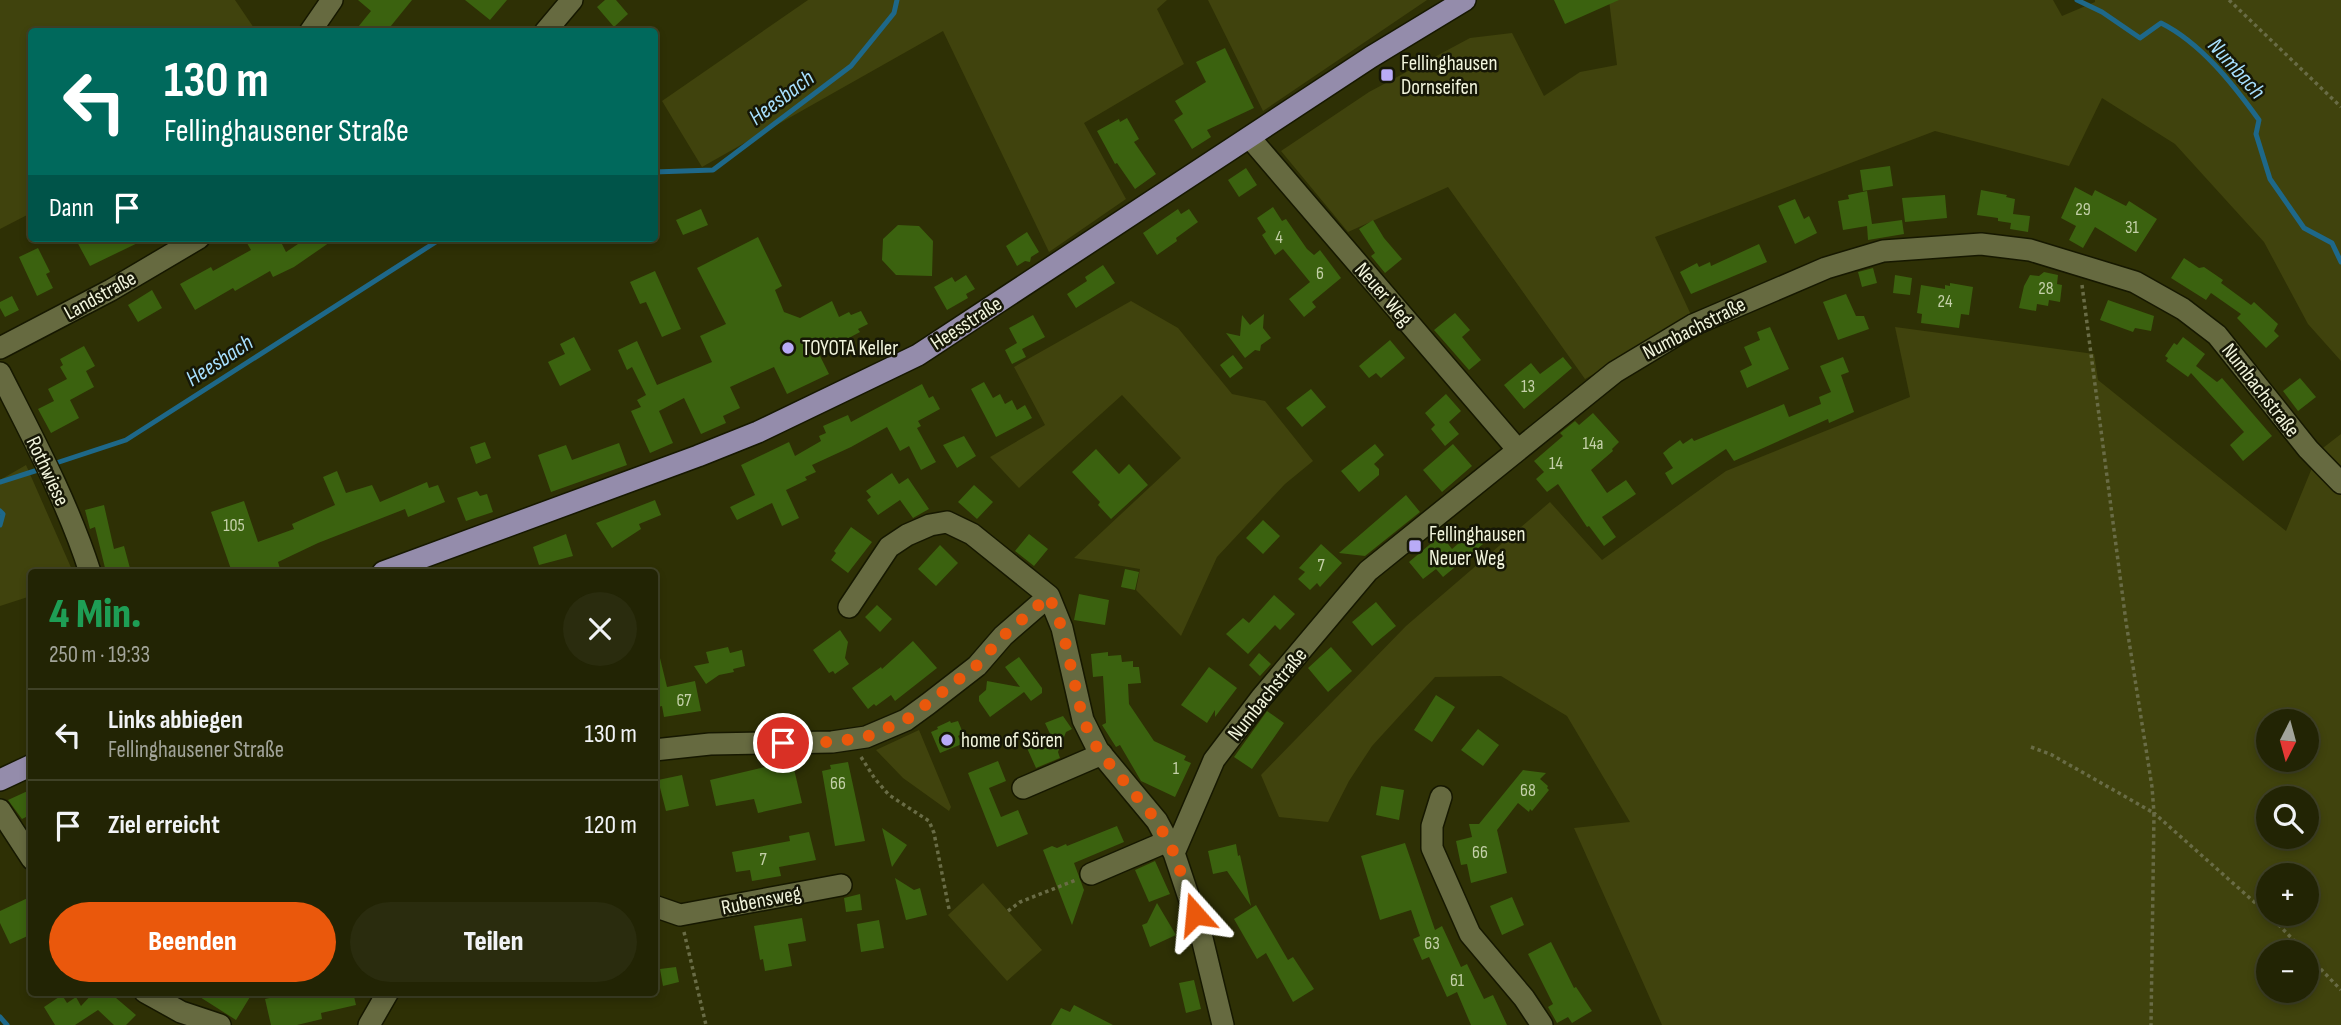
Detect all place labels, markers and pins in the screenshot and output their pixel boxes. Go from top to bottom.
place label: Fellinghausen Dornseifen [1401,51,1497,100]
marker: Fellinghausen Dornseifen [1379,67,1395,83]
place label: TOYOTA Keller [802,336,898,361]
marker: TOYOTA Keller [780,340,796,356]
place label: Fellinghausen Neuer Weg [1429,522,1525,571]
marker: Fellinghausen Neuer Weg [1407,538,1423,554]
pin [753,713,813,773]
place label: home of Sören [961,728,1063,753]
marker: home of Sören [939,732,955,748]

